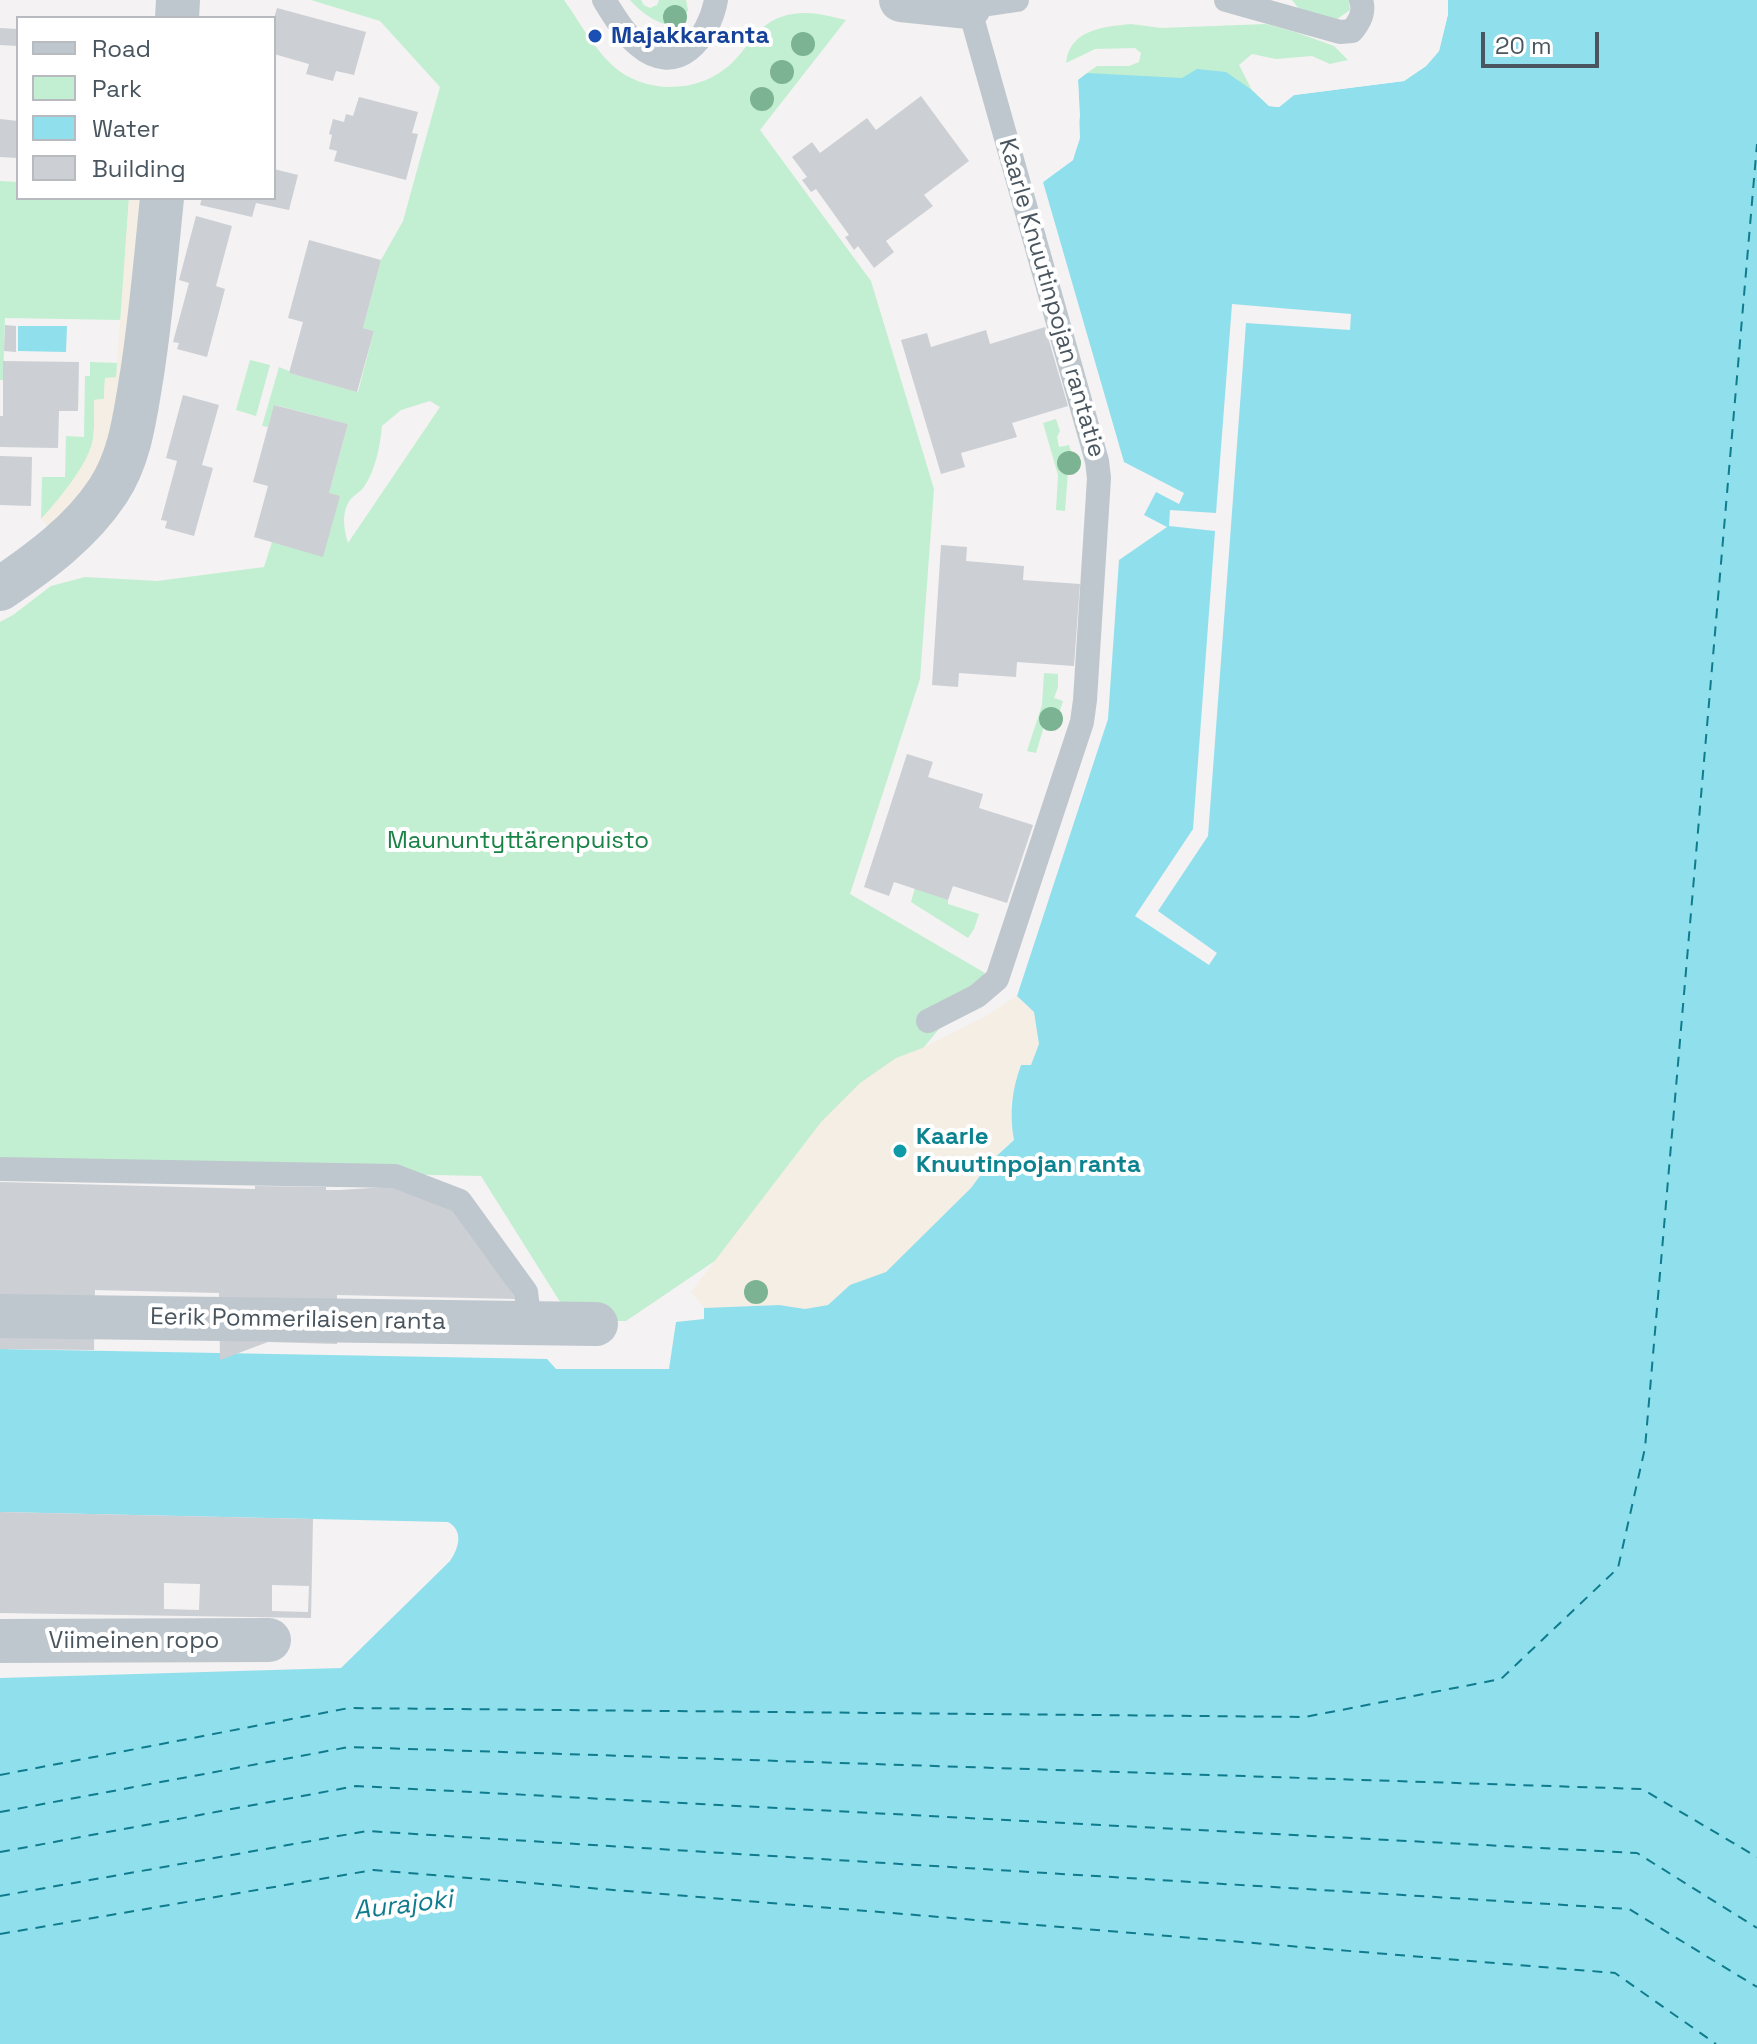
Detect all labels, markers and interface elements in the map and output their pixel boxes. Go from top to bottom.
legend [16,16,276,200]
scale bar [1485,16,1603,66]
place label: Majakkaranta [611,22,769,50]
marker: Majakkaranta [586,27,604,45]
text: 20 m [1495,30,1552,61]
text: Road [92,33,151,64]
text: Park [92,73,142,104]
text: Water [92,113,160,144]
street label: Kaarle Knuutinpojan rantatie [992,135,1110,461]
text: Building [92,153,186,184]
park label: Maununtyttärenpuisto [387,827,649,855]
place label: Kaarle Knuutinpojan ranta [916,1123,1141,1179]
marker: Kaarle Knuutinpojan ranta [891,1142,909,1160]
street label: Eerik Pommerilaisen ranta [150,1303,446,1337]
street label: Viimeinen ropo [49,1627,219,1655]
water label: Aurajoki [352,1884,454,1928]

